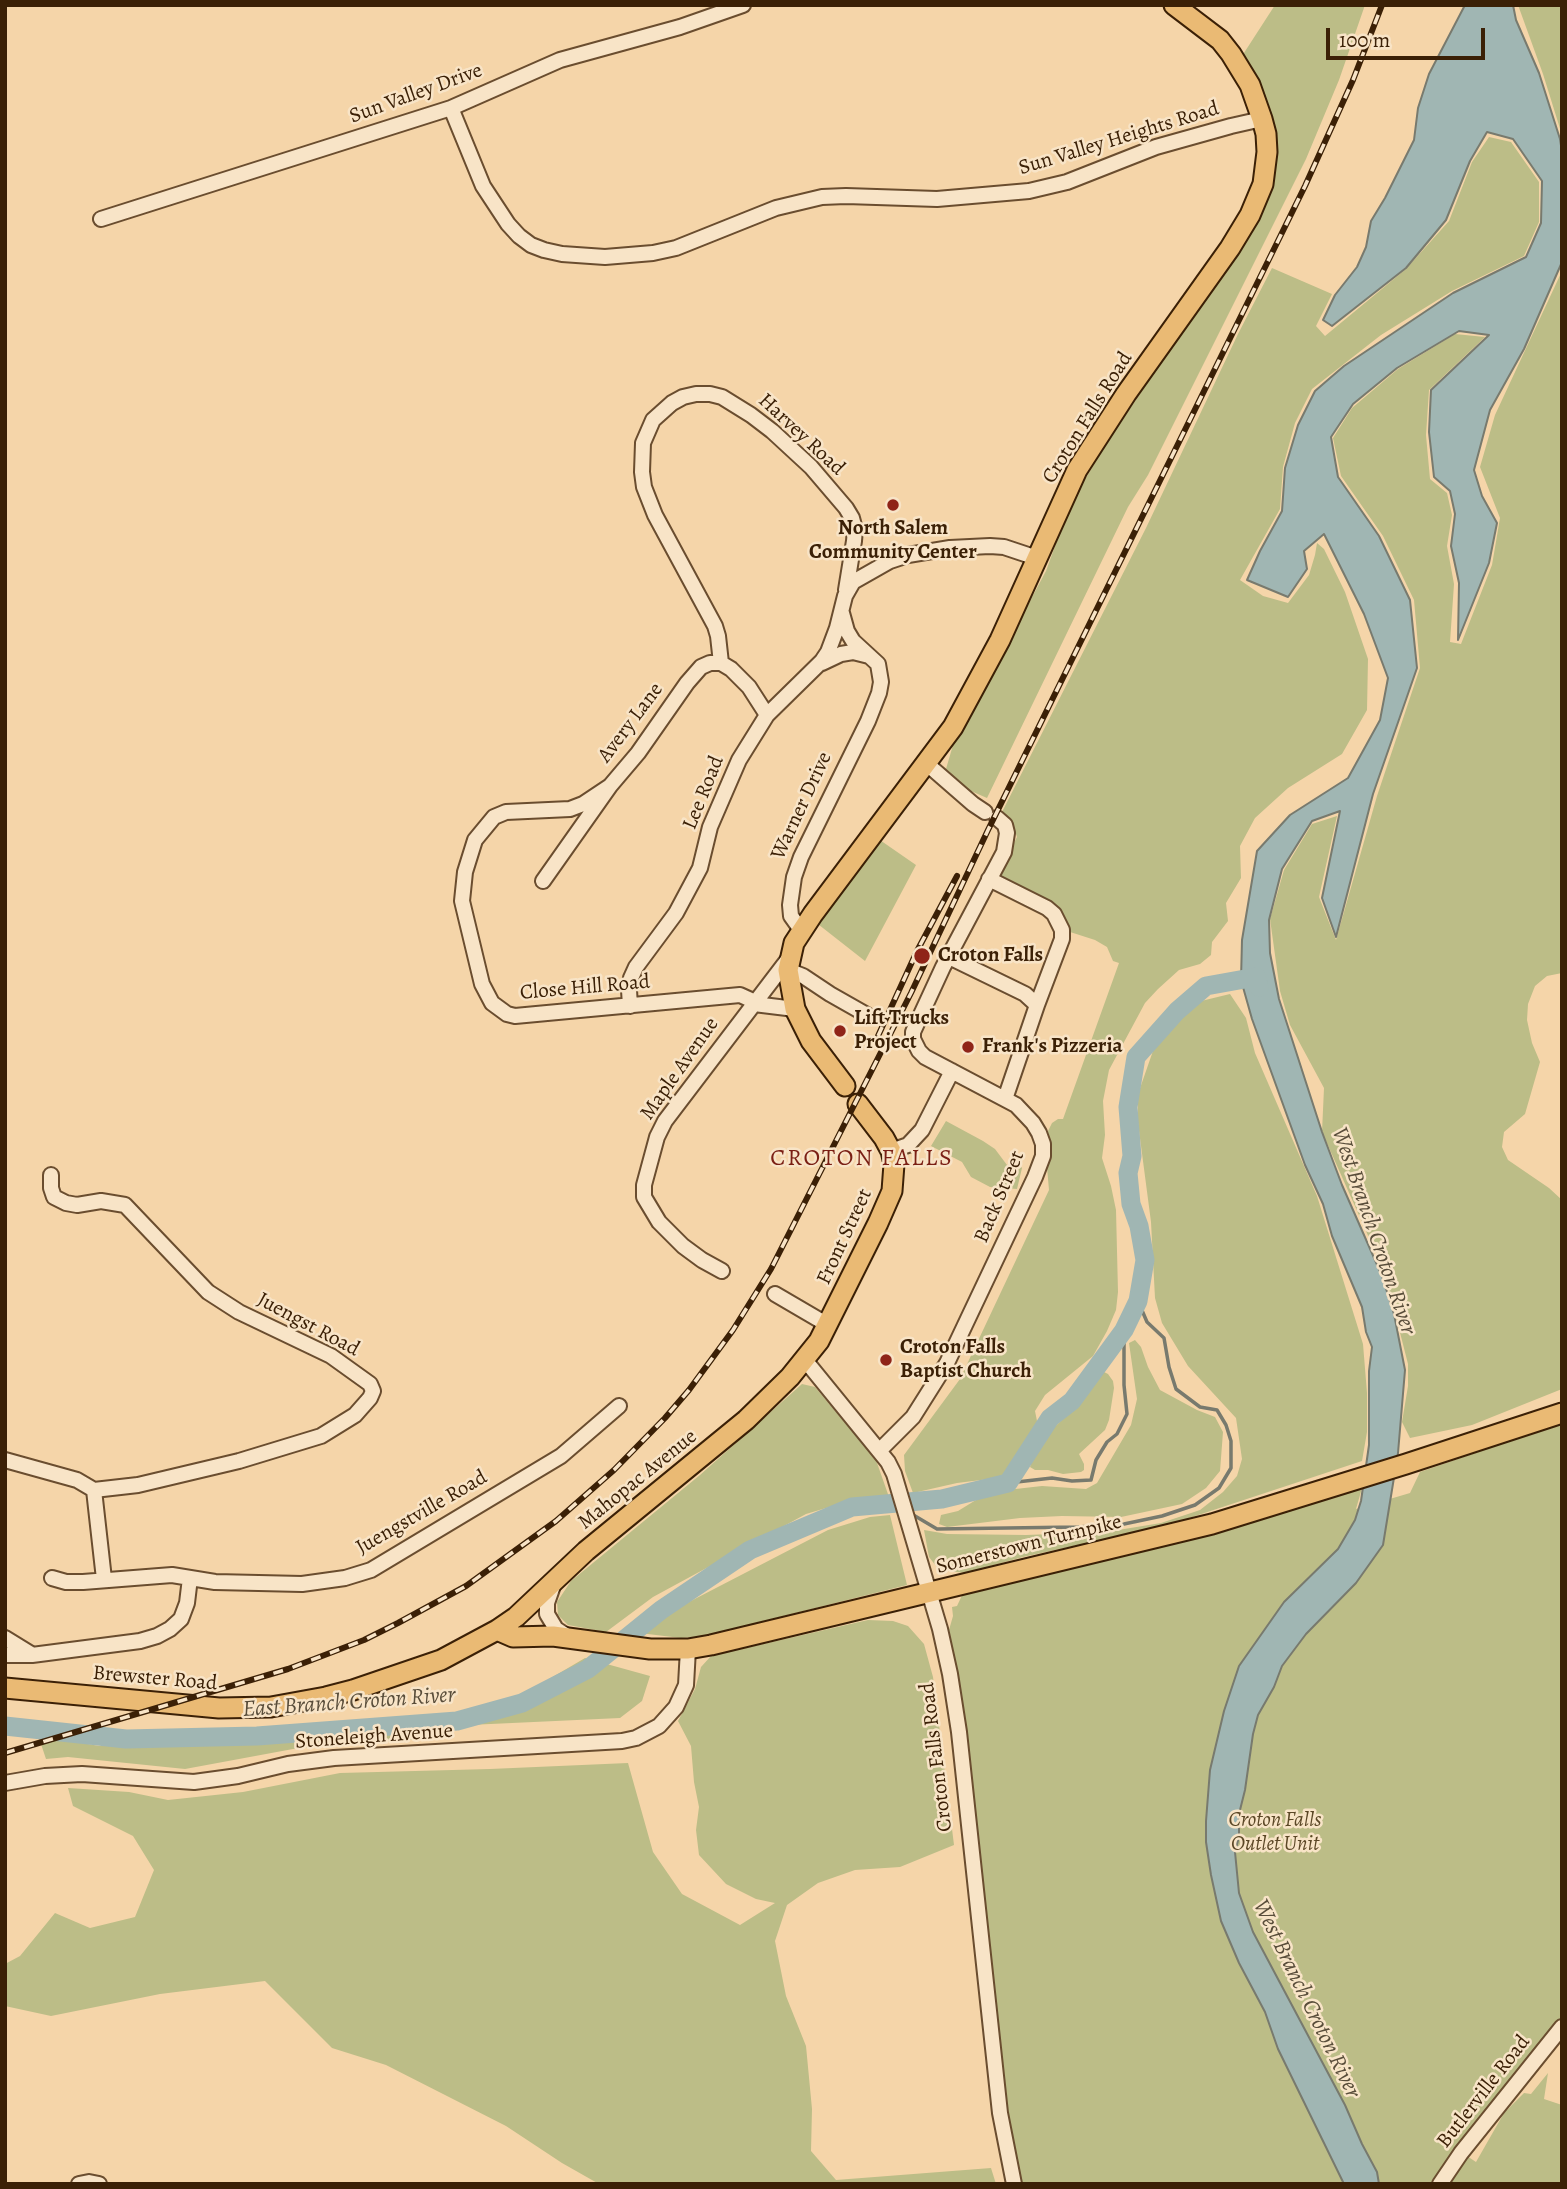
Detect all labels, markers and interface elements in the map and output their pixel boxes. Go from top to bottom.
scale bar [1329,14,1488,58]
text: 100 m [1339,26,1390,54]
street label: Sun Valley Drive [346,58,486,130]
street label: Sun Valley Heights Road [1016,97,1222,181]
street label: Croton Falls Road [1037,348,1139,488]
street label: Harvey Road [752,389,850,481]
marker: North Salem Community Center [885,497,901,513]
place label: North Salem Community Center [809,516,977,566]
street label: Avery Lane [593,678,669,768]
street label: Warner Drive [766,748,838,864]
street label: Lee Road [678,752,730,834]
place label: Croton Falls [938,943,1043,969]
marker: Croton Falls [912,946,932,966]
street label: Close Hill Road [519,970,651,1006]
place label: Lift Trucks Project [854,1006,949,1056]
street label: Maple Avenue [635,1013,725,1125]
marker: Lift Trucks Project [832,1023,848,1039]
place label: Frank's Pizzeria [982,1034,1123,1060]
marker: Frank's Pizzeria [960,1039,976,1055]
water label: West Branch Croton River [1325,1124,1421,1338]
district label: CROTON FALLS [772,1145,952,1173]
street label: Back Street [969,1147,1031,1247]
street label: Front Street [812,1185,878,1289]
street label: Juengst Road [253,1288,363,1362]
place label: Croton Falls Baptist Church [900,1335,1032,1385]
marker: Croton Falls Baptist Church [878,1352,894,1368]
street label: Mahopac Avenue [574,1424,702,1536]
street label: Juengstville Road [352,1465,492,1561]
street label: Somerstown Turnpike [934,1510,1124,1580]
street label: Brewster Road [92,1661,218,1697]
street label: Croton Falls Road [915,1681,959,1833]
water label: East Branch Croton River [242,1682,456,1724]
street label: Stoneleigh Avenue [294,1719,454,1755]
park label: Croton Falls Outlet Unit [1229,1808,1321,1858]
water label: West Branch Croton River [1246,1895,1366,2103]
street label: Butlerville Road [1432,2030,1536,2154]

